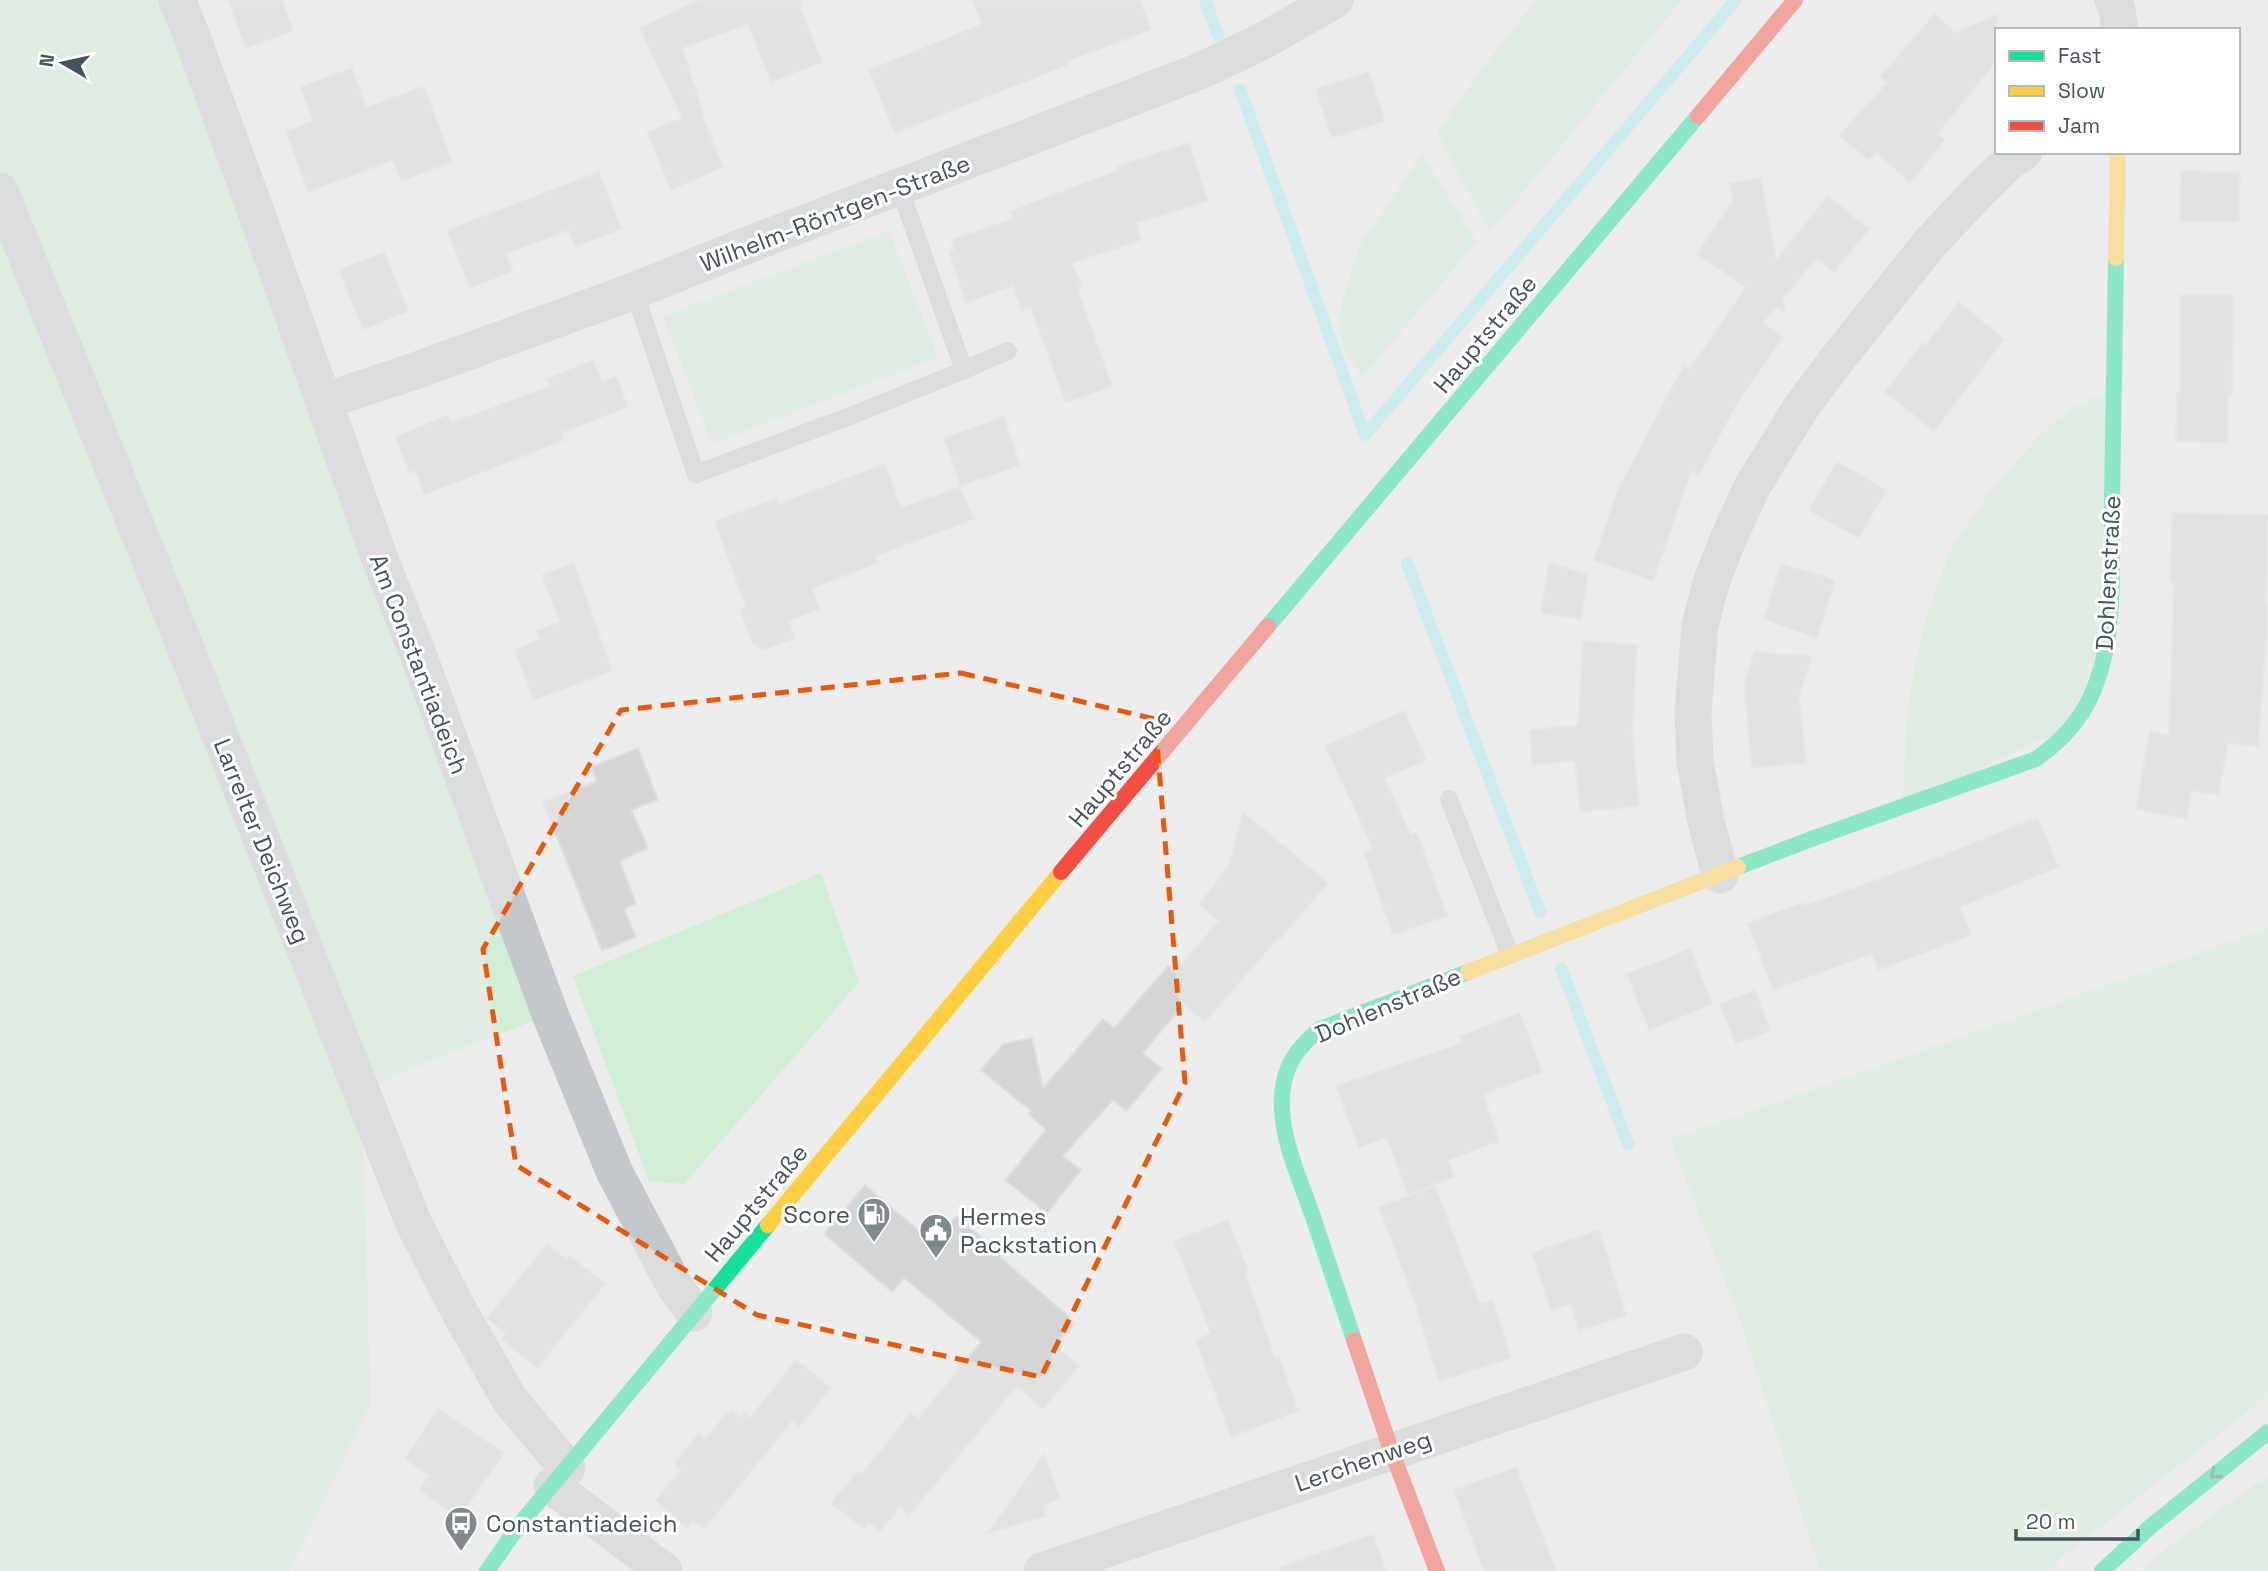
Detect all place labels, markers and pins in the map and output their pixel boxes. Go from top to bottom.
fuel station icon: Score [855,1195,893,1244]
place label: Score [783,1199,850,1230]
place label: Hermes Packstation [960,1201,1097,1260]
public building icon: Hermes Packstation [917,1211,955,1260]
bus stop icon: Constantiadeich [442,1504,480,1553]
place label: Constantiadeich [486,1508,677,1539]

